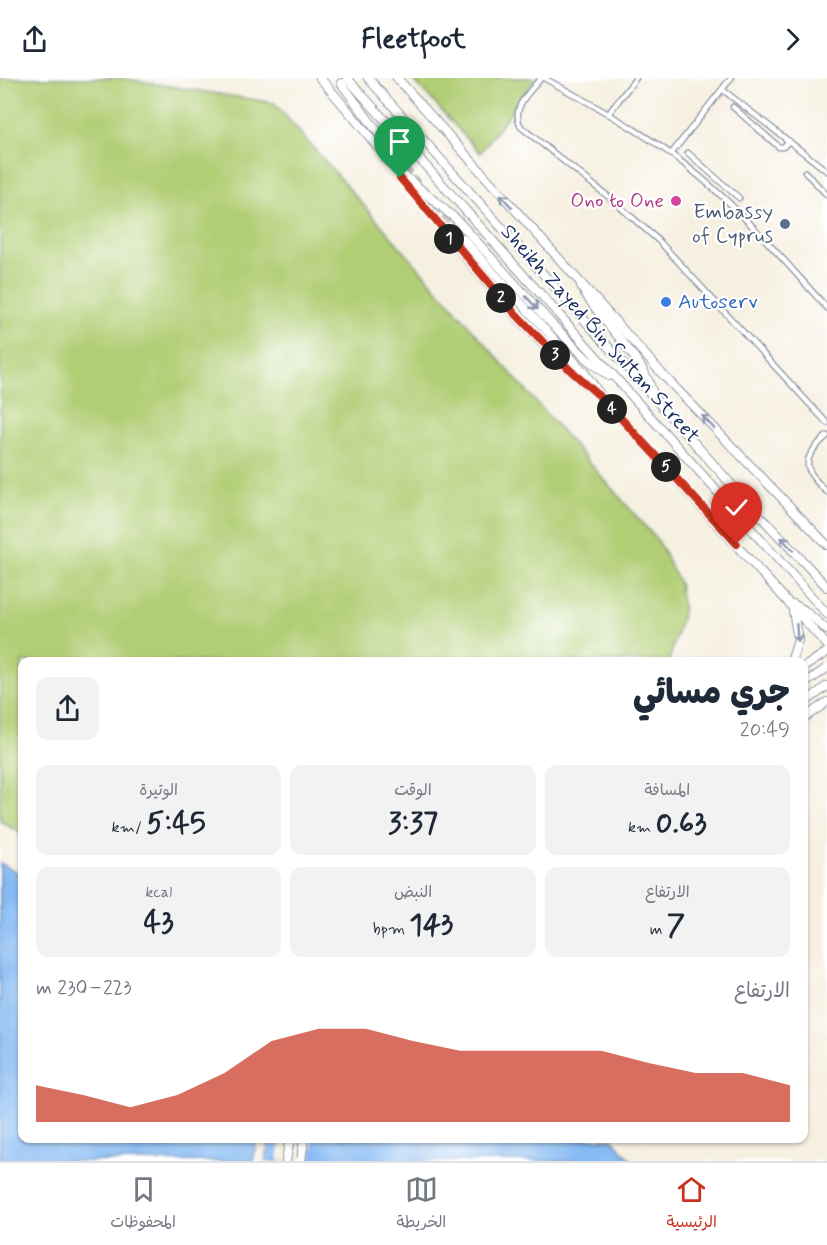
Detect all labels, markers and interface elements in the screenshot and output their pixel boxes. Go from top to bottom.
text: Fleetfoot [361,22,466,57]
icon: share [18,23,51,56]
icon: forward [776,23,809,56]
pin [374,116,425,178]
icon: arrive [383,125,416,158]
place label: Ono to One [570,187,664,215]
one-way arrow [499,194,513,209]
marker: Ono to One [669,194,683,208]
place label: Embassy of Cyprus [692,198,773,250]
marker: Embassy of Cyprus [778,217,792,231]
street label: Sheikh Zayed Bin Sultan Street [494,218,706,450]
pin: 1 [434,224,464,254]
text: 1 [445,228,453,249]
pin: 2 [486,283,516,313]
text: 2 [497,287,505,308]
place label: Autoserv [678,288,758,316]
marker: Autoserv [659,295,673,309]
one-way arrow [525,296,539,311]
pin: 3 [540,340,570,370]
text: 3 [551,344,559,365]
pin: 4 [597,394,627,424]
text: 4 [607,398,617,419]
one-way arrow [701,415,715,430]
pin: 5 [651,452,681,482]
text: 5 [661,456,671,477]
pin [711,482,762,544]
icon: check [720,491,753,524]
one-way arrow [780,537,794,552]
one-way arrow [791,623,802,642]
text: جري مسائي [633,672,790,716]
button: share [36,677,99,740]
text: 20:49 [740,717,790,744]
text: الوتيرة [139,780,178,801]
text: الوقت [394,780,432,801]
text: المسافة [645,780,690,801]
text: 5:45 [146,804,206,843]
text: 3:37 [388,804,438,843]
text: 0.63 [656,804,707,843]
text: /km [112,817,146,838]
text: km [628,817,656,838]
text: kcal [145,882,172,903]
text: النبض [394,882,432,903]
text: الارتفاع [645,882,690,903]
text: 43 [144,903,174,942]
text: 143 [409,906,453,945]
text: 7 [667,906,685,945]
text: bpm [373,919,409,940]
text: m [650,919,667,940]
text: 223–230 m [36,975,132,1002]
text: الارتفاع [734,978,790,1005]
tab: المحفوظات [110,1173,176,1236]
tab: الخريطة [396,1173,446,1236]
tab: الرئيسية [667,1173,717,1236]

